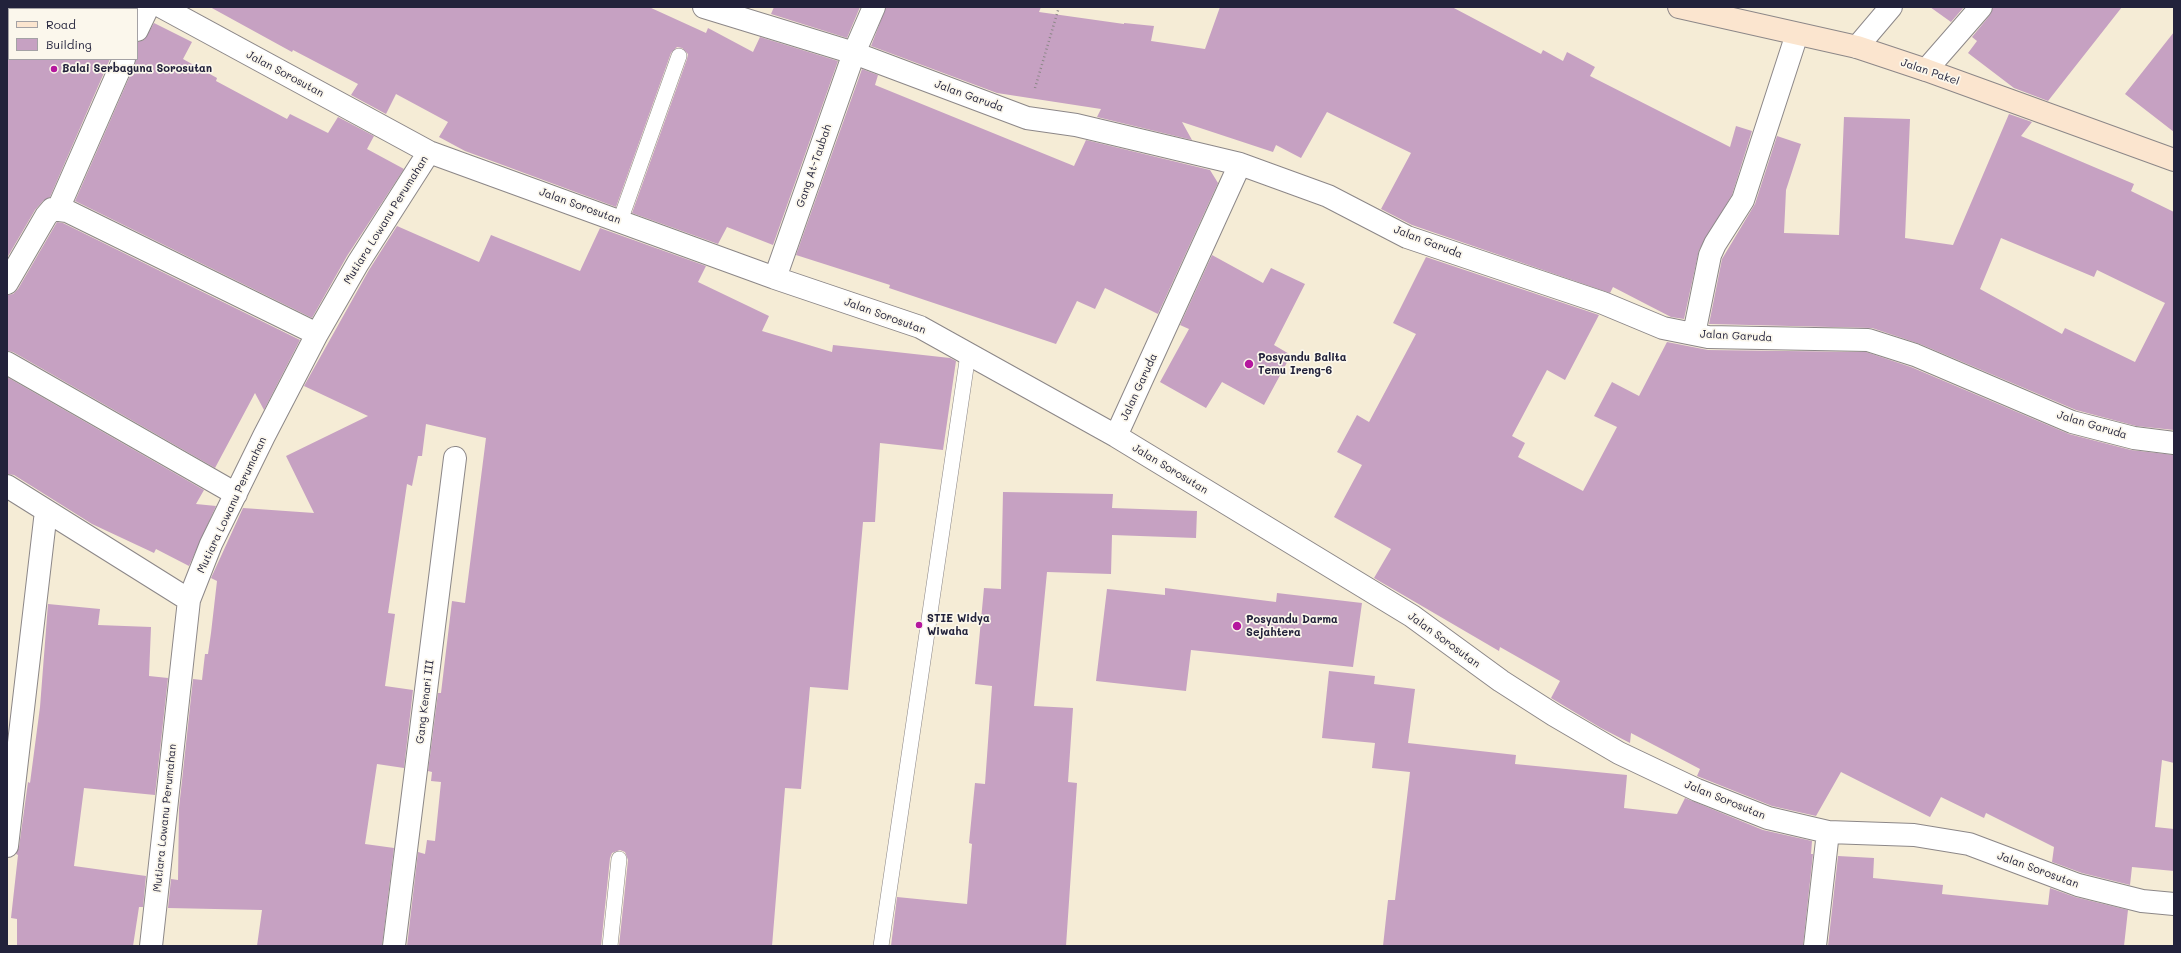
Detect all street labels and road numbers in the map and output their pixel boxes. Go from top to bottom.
street label: Jalan Sorosutan [244,48,326,100]
street label: Jalan Pakel [1899,56,1961,88]
street label: Jalan Garuda [933,77,1005,115]
street label: Gang At-Taubah [794,123,834,209]
street label: Mutiara Lowanu Perumahan [341,153,431,287]
street label: Jalan Sorosutan [537,185,623,227]
street label: Jalan Garuda [1392,223,1464,261]
street label: Jalan Sorosutan [842,295,928,337]
street label: Jalan Garuda [1699,328,1773,344]
street label: Jalan Garuda [1118,351,1160,423]
street label: Jalan Garuda [2055,408,2129,442]
street label: Mutiara Lowanu Perumahan [195,435,269,575]
street label: Jalan Sorosutan [1130,441,1210,497]
street label: Jalan Sorosutan [1405,609,1483,671]
street label: Gang Kenari III [413,659,437,745]
street label: Mutiara Lowanu Perumahan [151,743,179,893]
street label: Jalan Sorosutan [1683,778,1767,822]
street label: Jalan Sorosutan [1995,849,2081,891]

